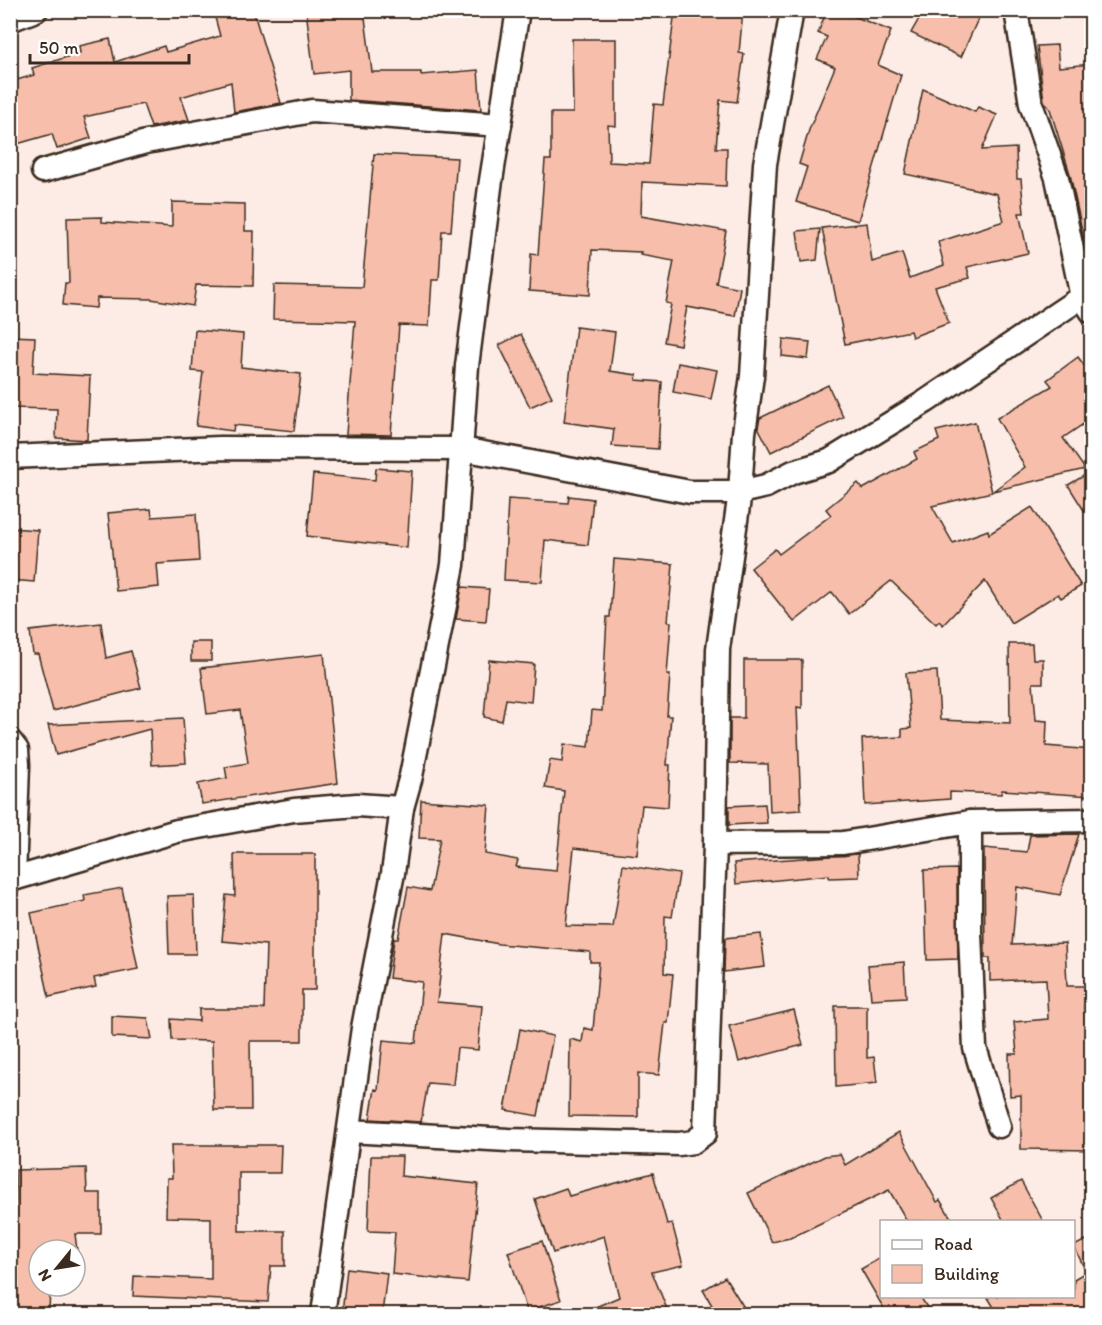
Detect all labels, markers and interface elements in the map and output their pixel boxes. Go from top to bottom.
scale bar [30,27,189,65]
text: 50 m [39,37,79,59]
legend [880,1220,1075,1298]
text: Road [934,1233,973,1255]
north arrow [27,1238,87,1298]
text: Building [934,1263,1000,1285]
text: N [34,1266,55,1285]

